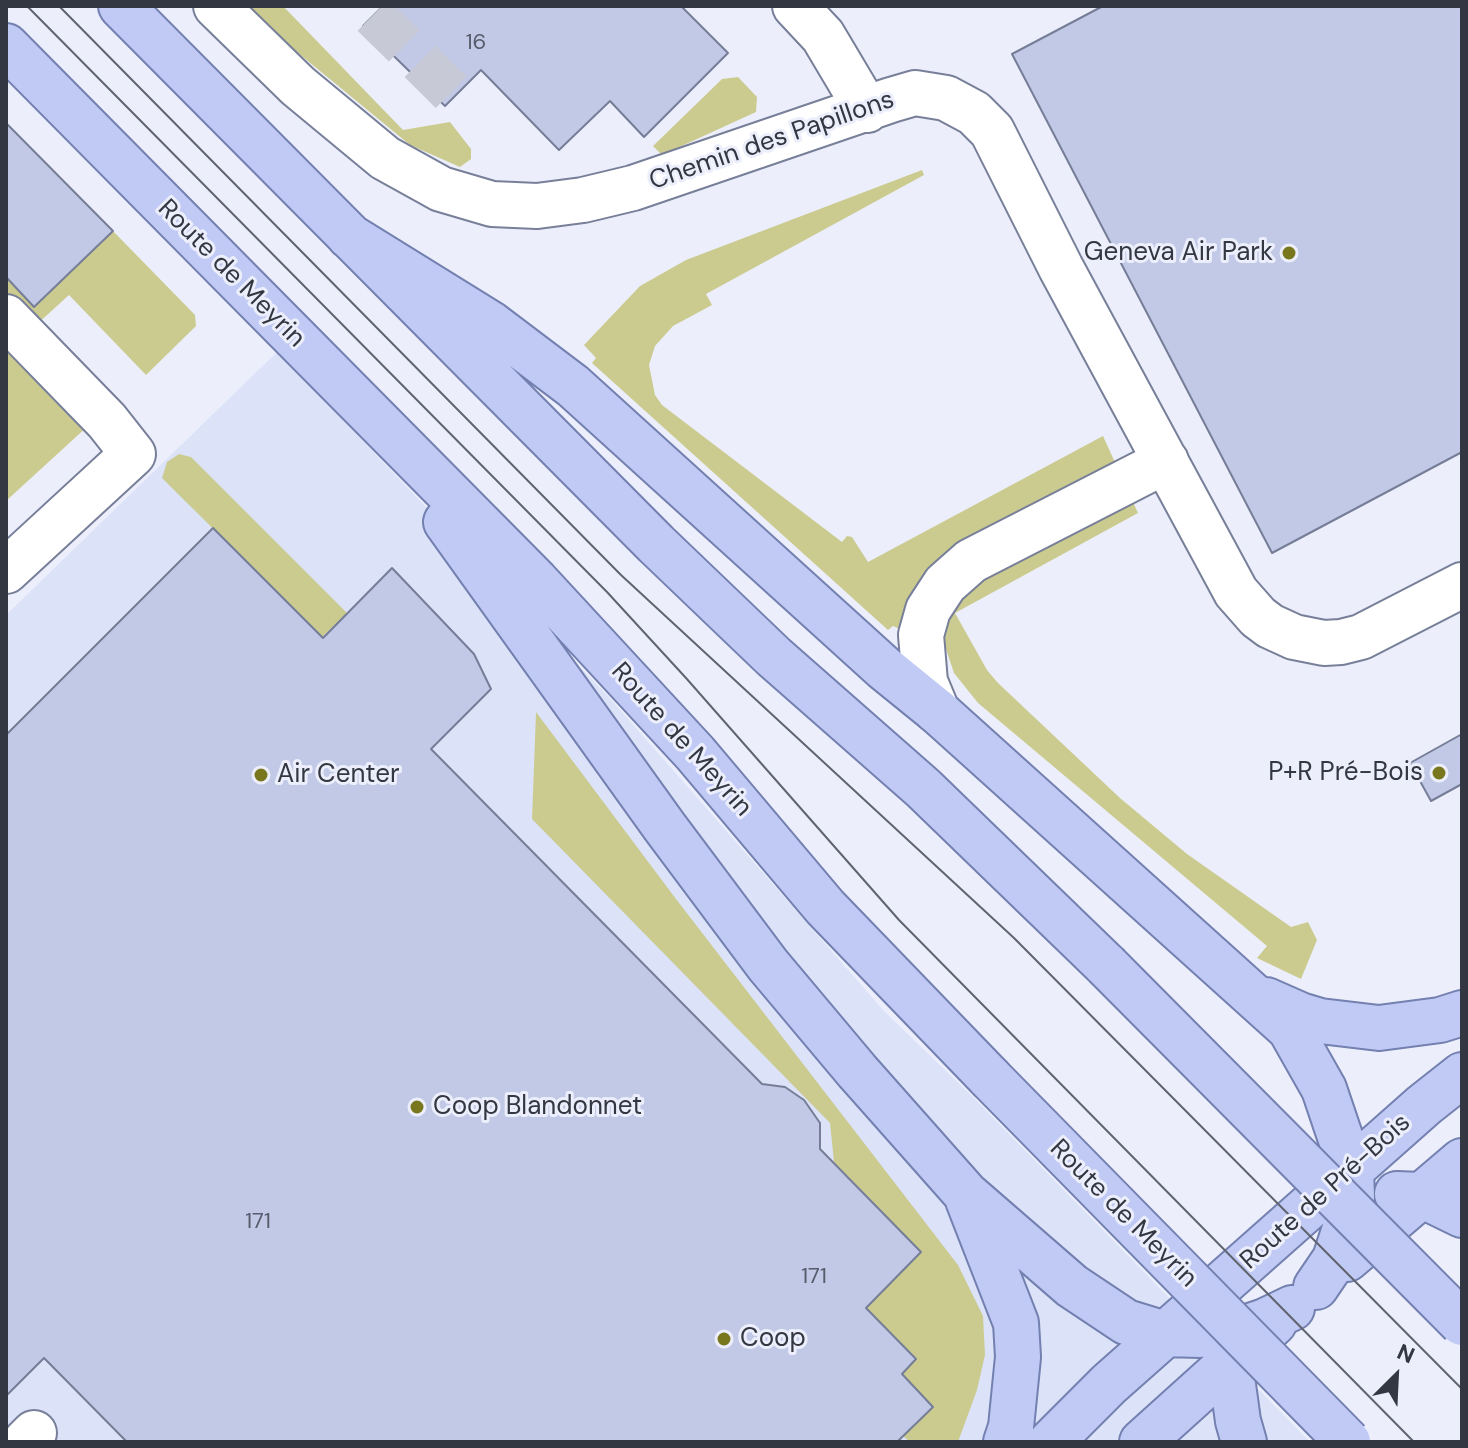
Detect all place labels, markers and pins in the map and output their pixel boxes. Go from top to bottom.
place label: Geneva Air Park [1084,237,1273,269]
marker: Geneva Air Park [1280,244,1298,262]
place label: P+R Pré-Bois [1268,757,1423,789]
place label: Air Center [277,759,400,791]
marker: P+R Pré-Bois [1430,764,1448,782]
marker: Air Center [252,766,270,784]
place label: Coop Blandonnet [433,1091,642,1123]
marker: Coop Blandonnet [408,1098,426,1116]
place label: Coop [740,1323,806,1355]
marker: Coop [715,1330,733,1348]

